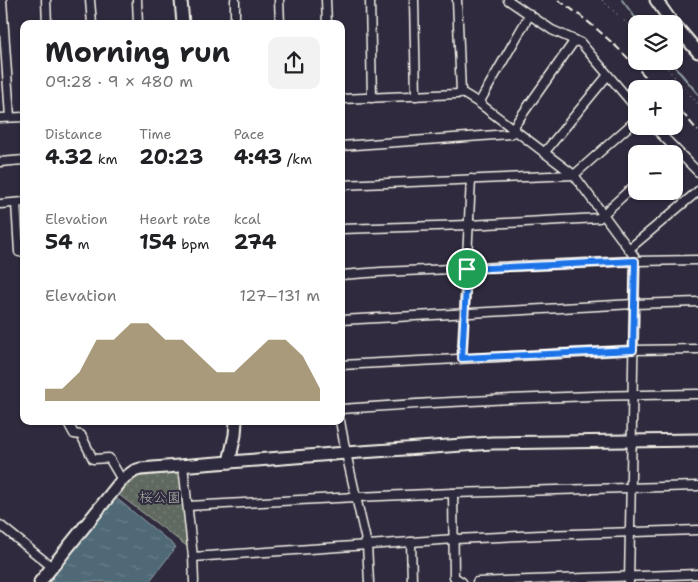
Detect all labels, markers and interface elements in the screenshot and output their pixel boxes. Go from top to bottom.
map controls [628,15,683,200]
button: layers [628,15,683,70]
text: Morning run [45,33,230,71]
button: share [268,37,320,89]
text: 09:28 · 9 × 480 m [45,71,193,92]
button: + [628,80,683,135]
text: Distance [45,125,102,143]
text: Time [139,125,171,143]
text: Pace [234,125,264,143]
text: 4.32 [45,143,93,171]
text: 20:23 [139,143,203,171]
text: 4:43 [234,143,282,171]
button: − [628,145,683,200]
text: km [93,150,118,168]
text: /km [282,150,312,168]
text: Elevation [45,210,108,228]
text: Heart rate [139,210,211,228]
text: kcal [234,210,261,228]
text: 54 [45,228,73,256]
text: 154 [139,228,177,256]
text: 274 [234,228,277,256]
text: m [73,235,90,253]
text: bpm [177,235,209,253]
pin [446,248,488,290]
icon: arrive [453,255,481,283]
text: Elevation [45,285,117,306]
text: 127–131 m [239,285,320,306]
park label: 桜公園 [139,488,181,506]

